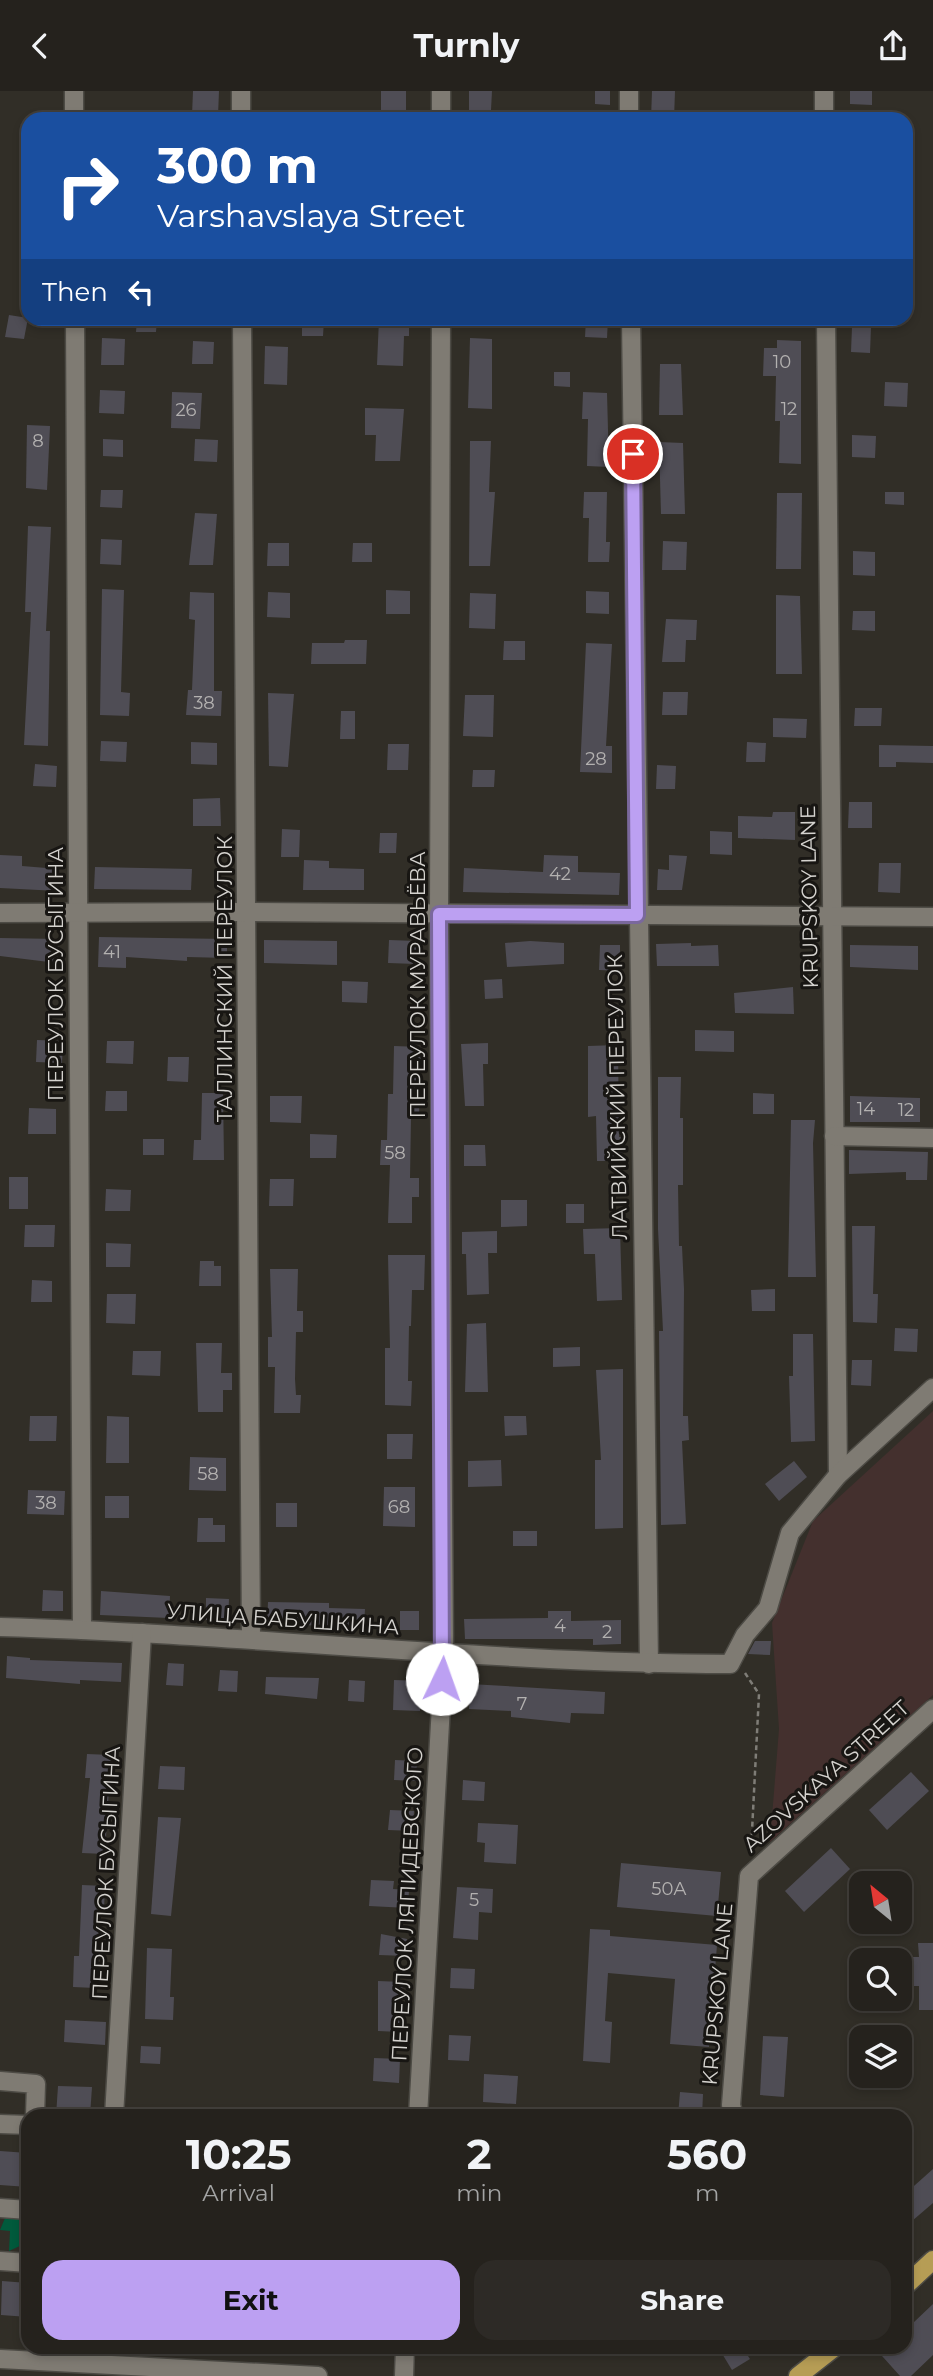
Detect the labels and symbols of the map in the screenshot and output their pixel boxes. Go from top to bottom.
house number: 10 [773,351,791,373]
house number: 12 [781,398,797,420]
house number: 26 [175,399,197,421]
pin [603,424,663,484]
house number: 8 [32,430,44,452]
house number: 38 [193,692,215,714]
house number: 28 [585,748,607,770]
street label: KRUPSKOY LANE [795,805,823,989]
street label: ТАЛЛИНСКИЙ ПЕРЕУЛОК [212,836,237,1122]
street label: ПЕРЕУЛОК БУСЫГИНА [43,846,68,1101]
street label: ПЕРЕУЛОК МУРАВЬЁВА [405,851,430,1119]
house number: 42 [549,863,571,885]
house number: 41 [103,941,121,963]
street label: ЛАТВИЙСКИЙ ПЕРЕУЛОК [602,954,632,1240]
house number: 14 [857,1098,875,1120]
house number: 12 [898,1099,914,1121]
house number: 58 [384,1142,406,1164]
house number: 58 [197,1463,219,1485]
house number: 38 [35,1492,57,1514]
house number: 68 [388,1496,410,1518]
street label: УЛИЦА БАБУШКИНА [166,1598,401,1640]
house number: 4 [554,1615,566,1637]
house number: 2 [602,1621,612,1643]
position arrow [405,1642,479,1716]
house number: 7 [517,1693,527,1715]
street label: AZOVSKAYA STREET [738,1695,914,1857]
street label: ПЕРЕУЛОК БУСЫГИНА [87,1745,125,2001]
street label: ПЕРЕУЛОК ЛЯПИДЕВСКОГО [386,1746,428,2062]
north arrow [849,1871,912,1934]
house number: 50А [651,1878,687,1900]
house number: 5 [469,1889,479,1911]
street label: KRUPSKOY LANE [697,1902,737,2086]

